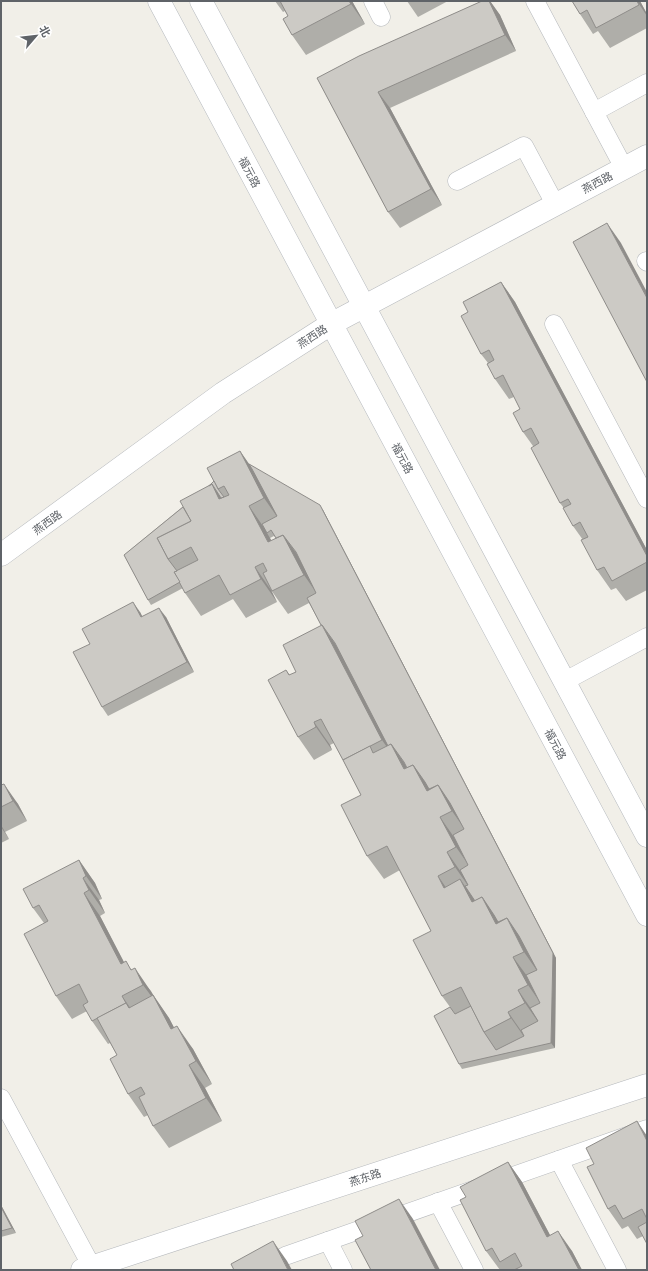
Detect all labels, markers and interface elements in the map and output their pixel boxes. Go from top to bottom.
north arrow [16,16,56,56]
text: 北 [37,23,54,39]
street label: 福元路 [237,154,263,190]
street label: 燕西路 [579,169,615,195]
street label: 燕西路 [295,322,329,350]
street label: 福元路 [390,440,416,476]
street label: 燕西路 [30,507,64,537]
street label: 福元路 [543,726,569,762]
street label: 燕东路 [347,1166,383,1188]

